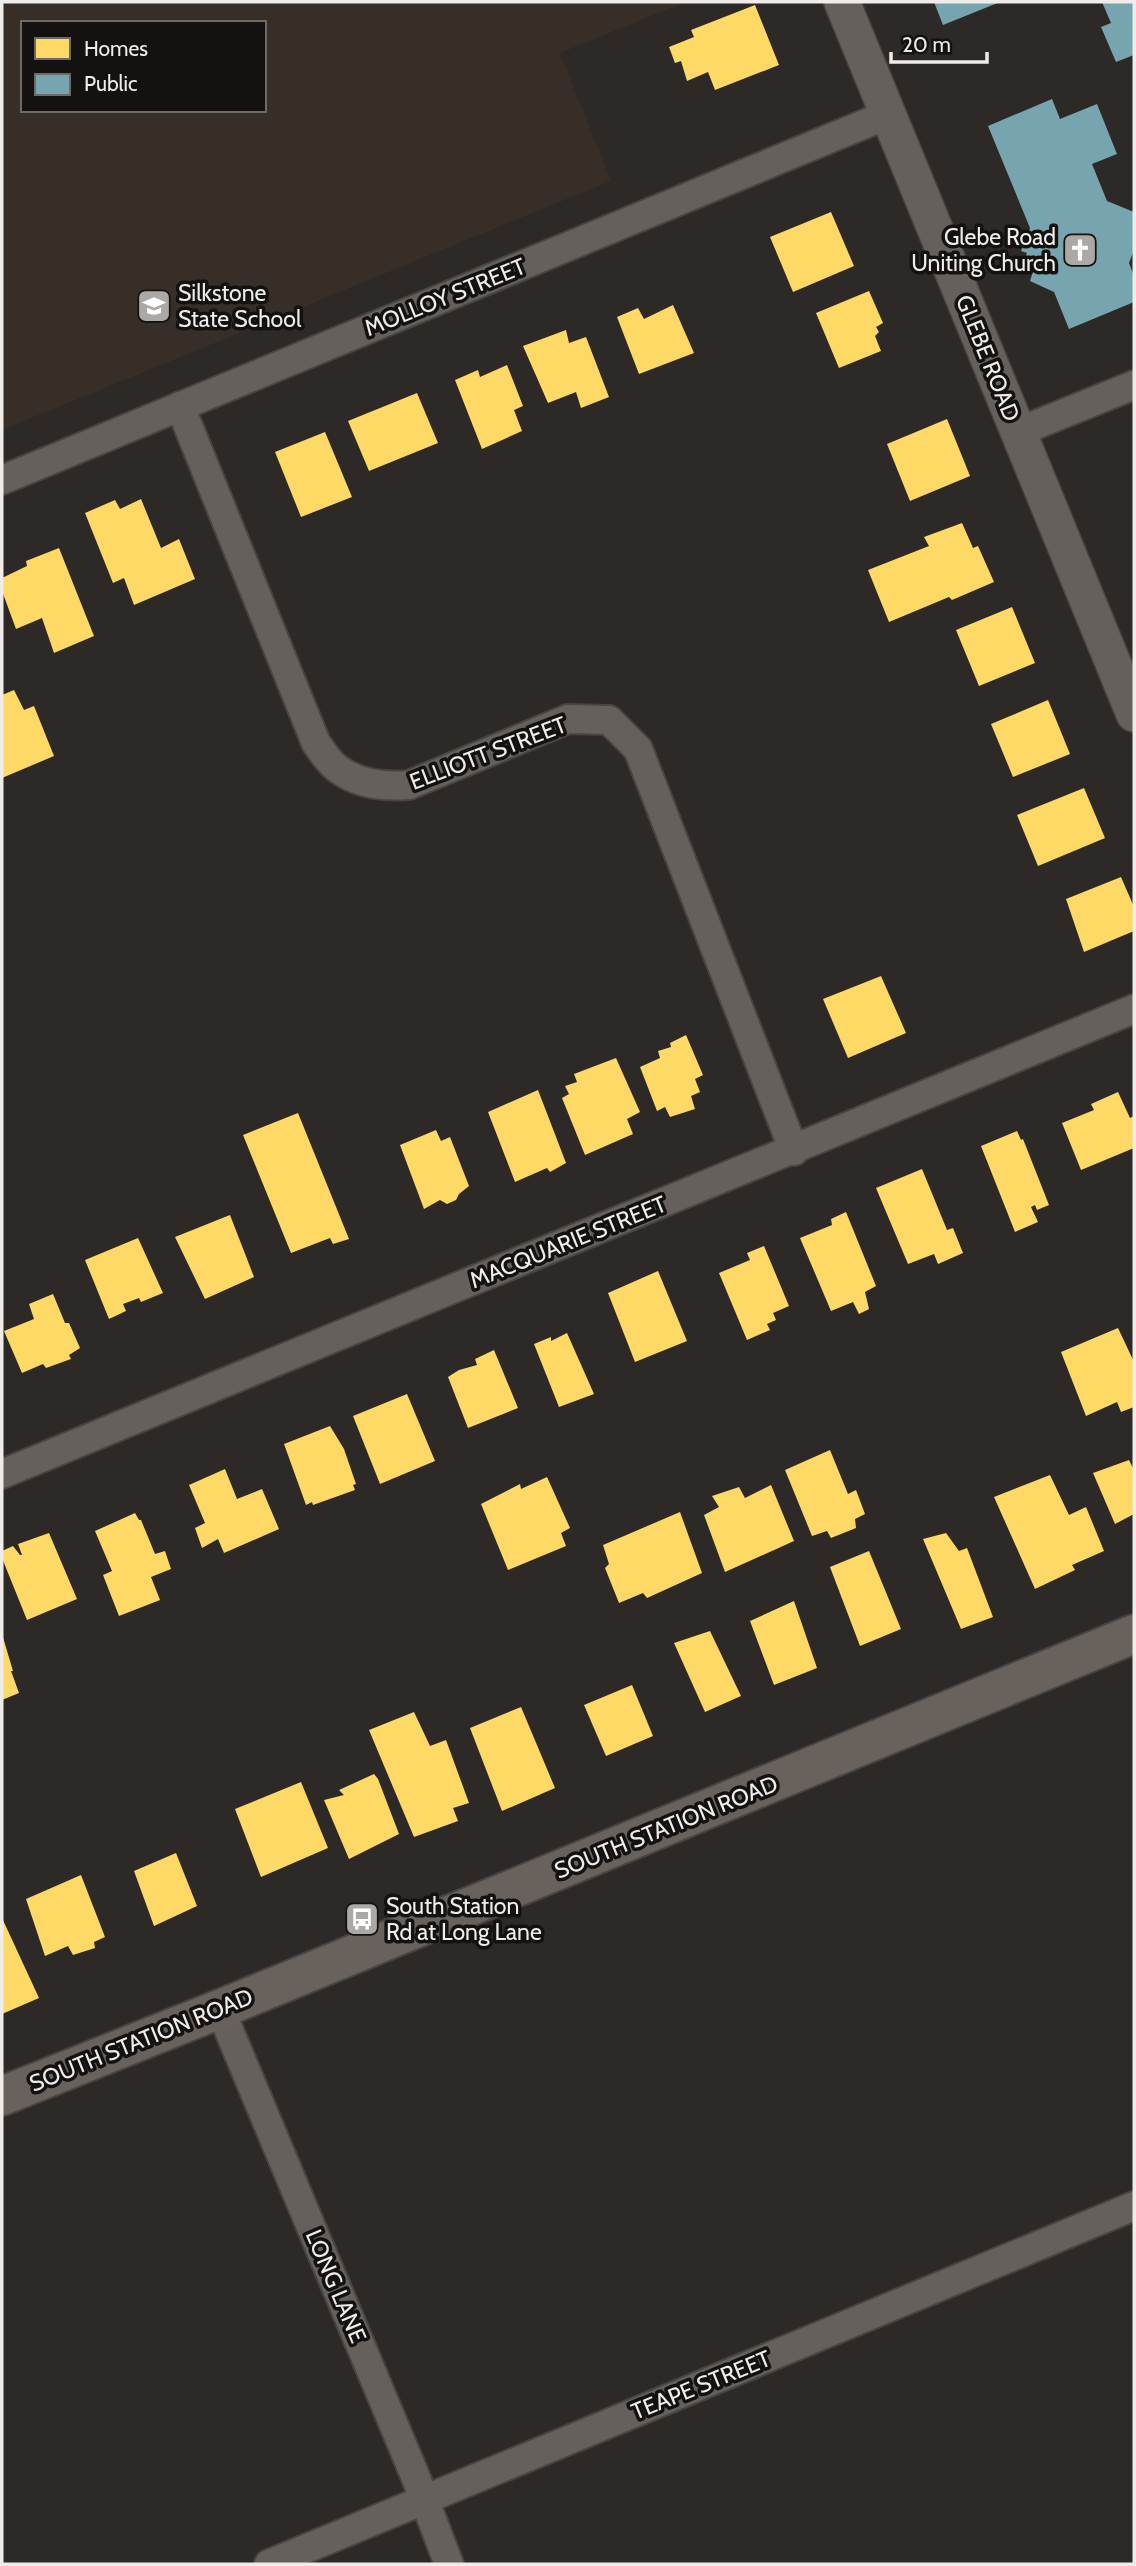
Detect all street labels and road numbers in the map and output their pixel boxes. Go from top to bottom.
street label: MOLLOY STREET [360,252,530,342]
street label: GLEBE ROAD [950,291,1026,425]
street label: ELLIOTT STREET [406,710,570,796]
street label: MACQUARIE STREET [466,1190,670,1294]
street label: SOUTH STATION ROAD [550,1769,782,1885]
street label: SOUTH STATION ROAD [25,1982,257,2098]
street label: LONG LANE [300,2225,372,2347]
street label: TEAPE STREET [627,2344,775,2426]

